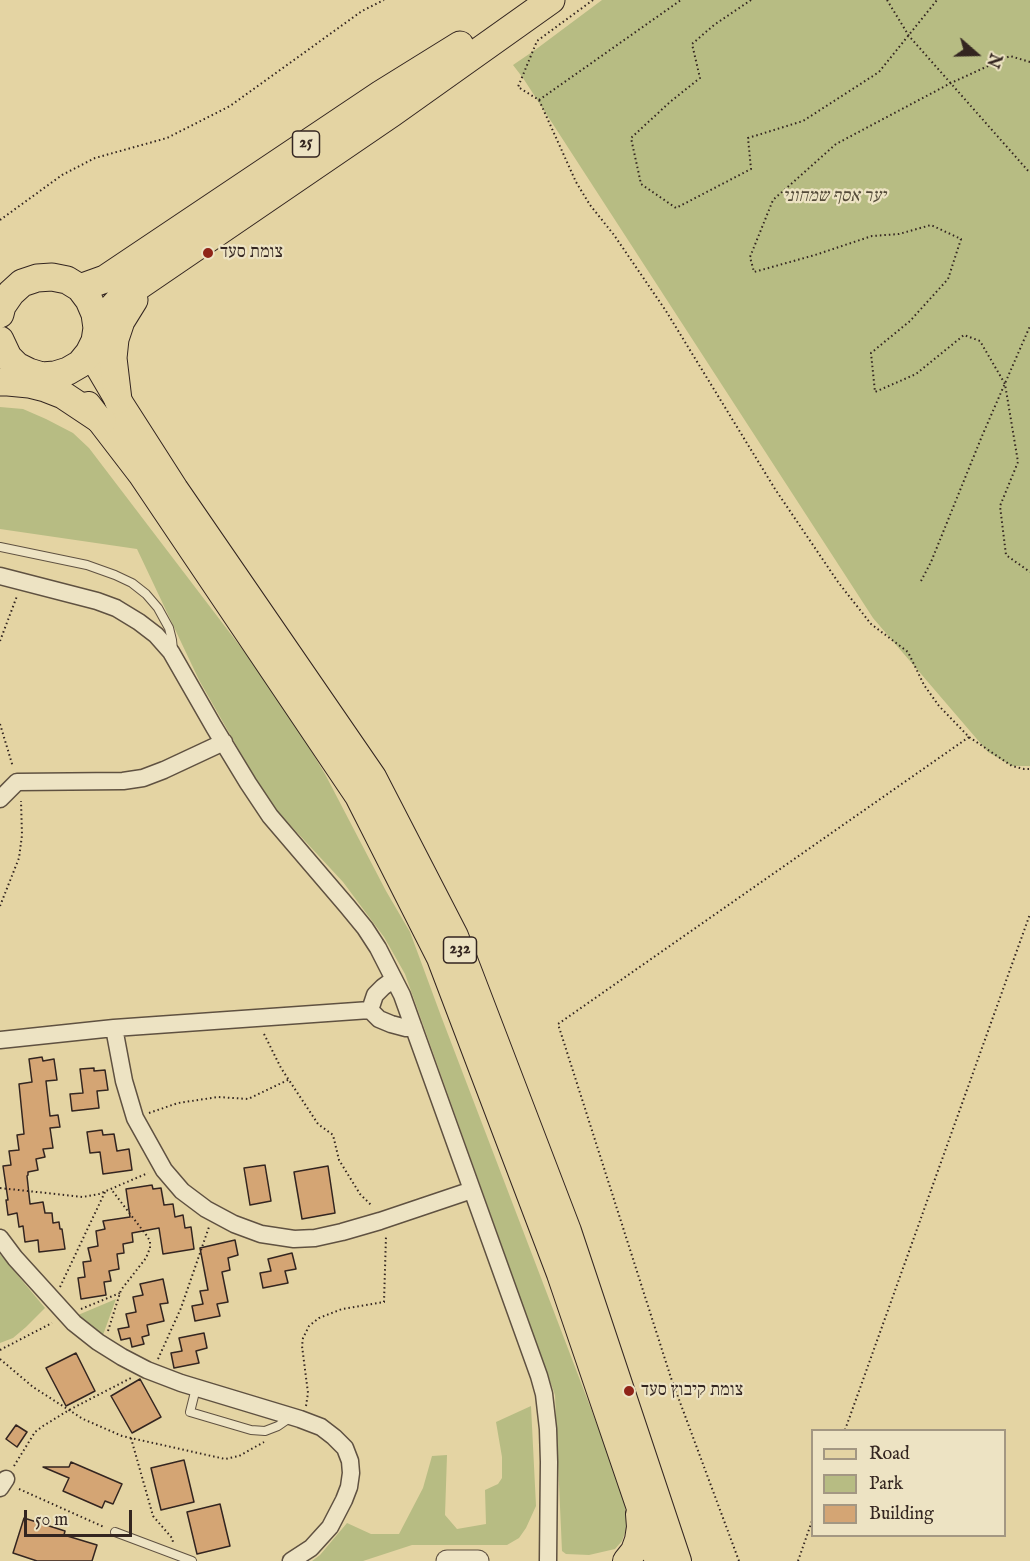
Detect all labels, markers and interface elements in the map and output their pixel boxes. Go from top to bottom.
north arrow [946,24,1006,84]
text: N [981,50,1005,70]
road number: 25 [292,131,320,157]
park label: יער אסף שמחוני [782,186,886,208]
place label: צומת סעד [220,242,283,264]
marker: צומת סעד [201,246,215,260]
road number: 232 [444,937,476,963]
place label: צומת קיבוץ סעד [641,1380,743,1402]
marker: צומת קיבוץ סעד [622,1384,636,1398]
legend [811,1429,1006,1537]
text: Road [869,1443,910,1466]
text: Park [869,1473,903,1496]
scale bar [27,1498,135,1536]
text: Building [869,1503,934,1526]
text: 50 m [35,1509,68,1532]

